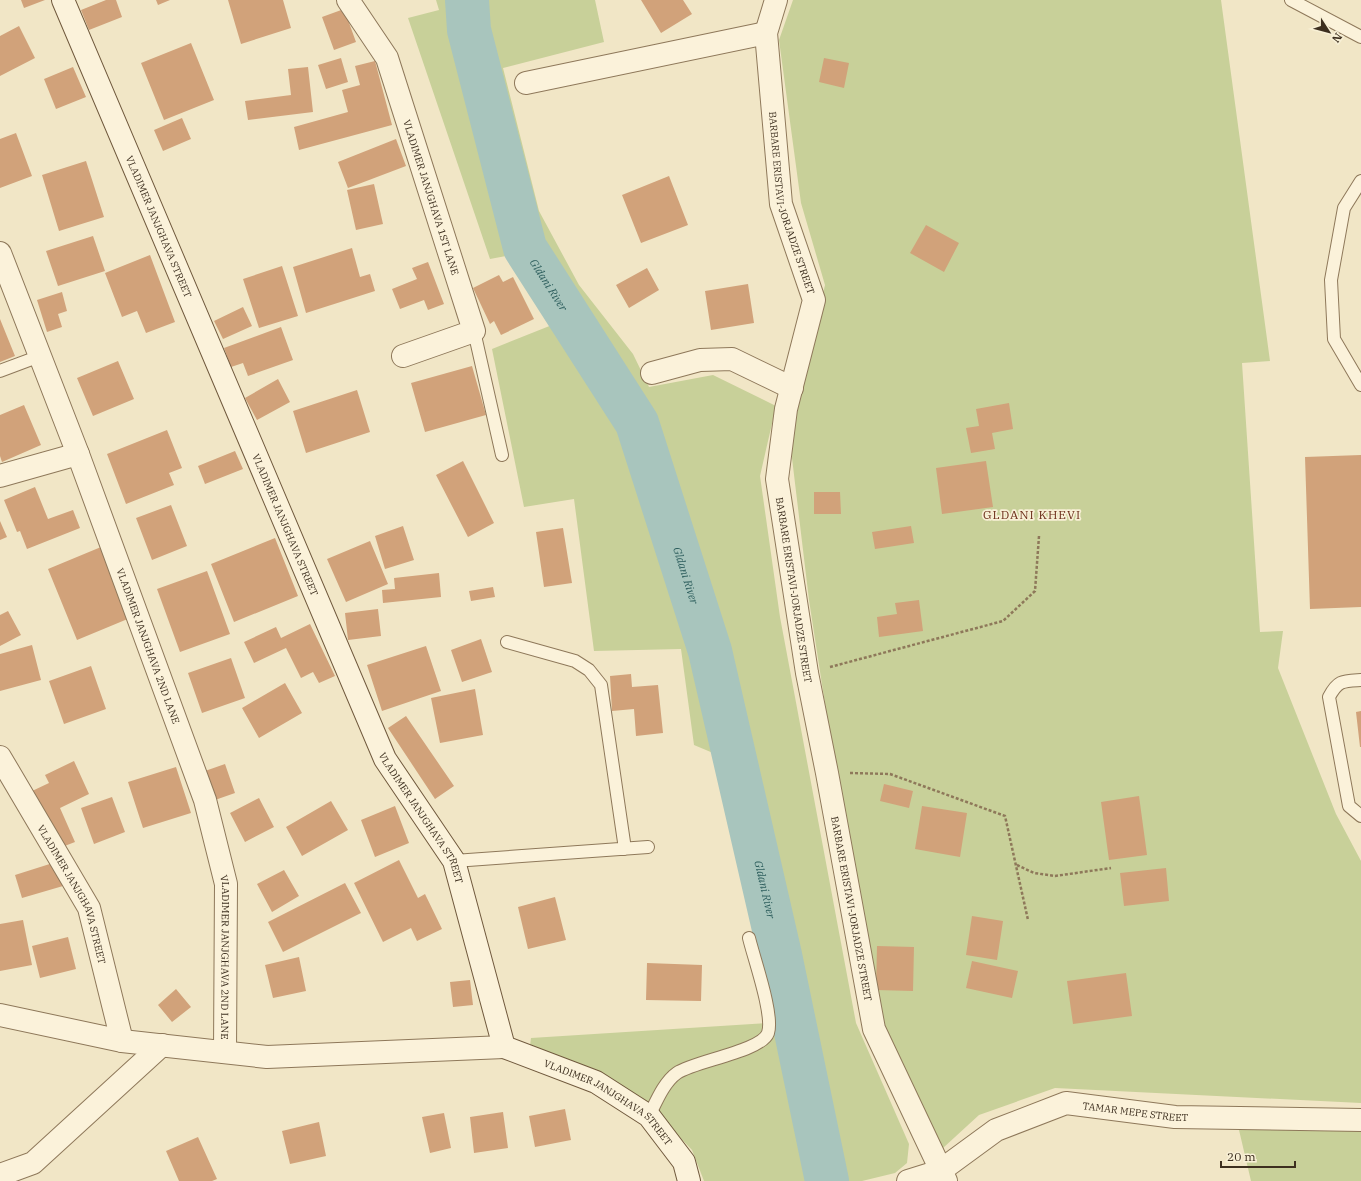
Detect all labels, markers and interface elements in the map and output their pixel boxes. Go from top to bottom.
north arrow [1309,12,1349,52]
text: N [1329,30,1345,46]
street label: BARBARE ERISTAVI-JORJADZE STREET [766,111,818,296]
street label: VLADIMER JANJGHAVA 1ST LANE [400,118,462,277]
street label: VLADIMER JANJGHAVA STREET [123,154,195,300]
water label: Gldani River [527,256,571,315]
street label: VLADIMER JANJGHAVA STREET [249,452,321,598]
street label: BARBARE ERISTAVI-JORJADZE STREET [773,496,815,684]
district label: GLDANI KHEVI [983,507,1081,522]
water label: Gldani River [670,545,702,607]
street label: VLADIMER JANJGHAVA 2ND LANE [113,566,182,726]
street label: VLADIMER JANJGHAVA STREET [376,750,466,885]
street label: BARBARE ERISTAVI-JORJADZE STREET [828,815,875,1003]
street label: VLADIMER JANJGHAVA STREET [34,822,109,966]
water label: Gldani River [751,859,779,921]
street label: VLADIMER JANJGHAVA 2ND LANE [217,874,232,1040]
street label: VLADIMER JANJGHAVA STREET [542,1057,675,1148]
street label: TAMAR MEPE STREET [1082,1099,1189,1124]
scale bar [1221,1143,1295,1169]
text: 20 m [1227,1149,1256,1164]

